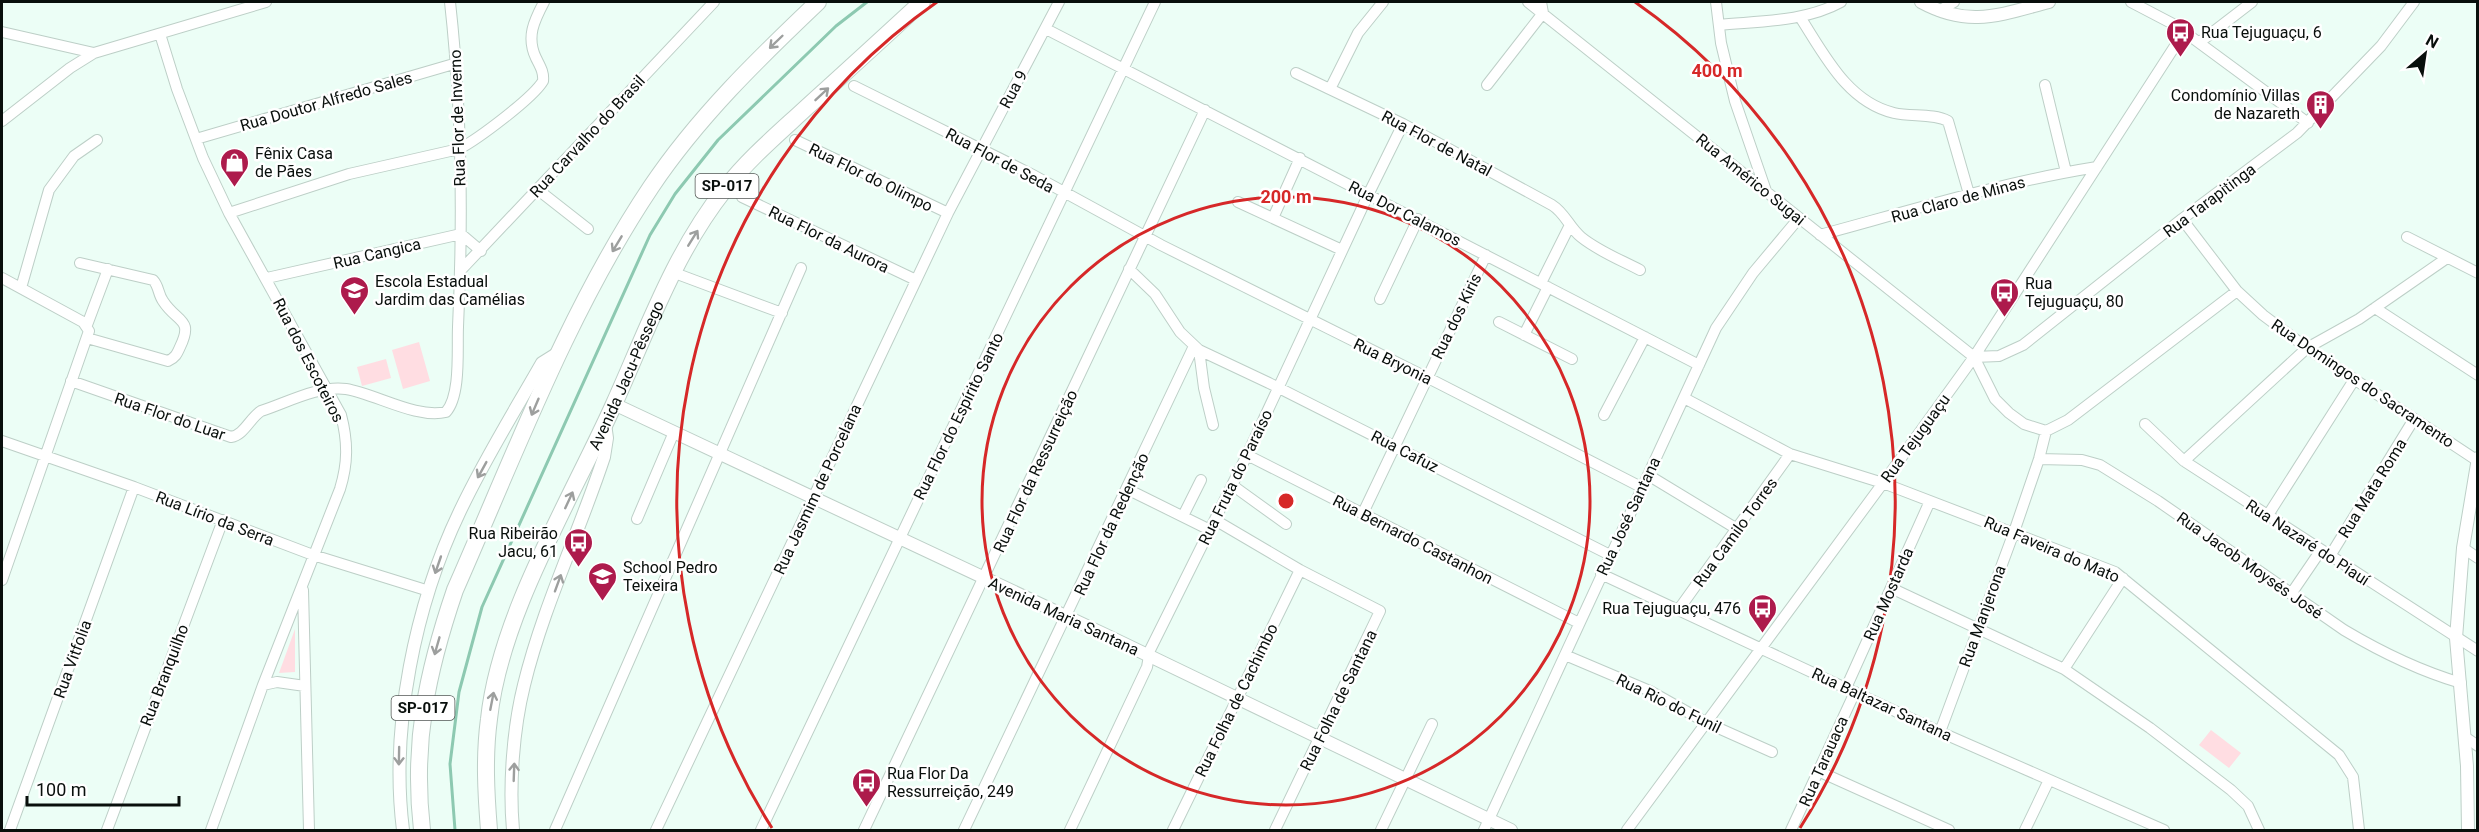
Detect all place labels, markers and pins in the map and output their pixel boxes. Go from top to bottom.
bus stop icon: Rua Tejuguaçu, 6 [2164,16,2196,58]
place label: Rua Tejuguaçu, 6 [2201,23,2322,42]
place label: Condomínio Villas de Nazareth [2171,86,2300,123]
building icon: Condomínio Villas de Nazareth [2305,88,2337,130]
place label: Fênix Casa de Pães [255,144,333,181]
shop icon: Fênix Casa de Pães [218,146,250,188]
place label: Escola Estadual Jardim das Camélias [375,272,525,309]
school or university icon: Escola Estadual Jardim das Camélias [338,274,370,316]
place label: Rua Tejuguaçu, 80 [2025,274,2124,311]
bus stop icon: Rua Tejuguaçu, 80 [1988,276,2020,318]
centre of rings [1276,491,1296,511]
place label: Rua Ribeirão Jacu, 61 [469,524,558,561]
bus stop icon: Rua Ribeirão Jacu, 61 [563,526,595,568]
place label: School Pedro Teixeira [623,558,718,595]
school or university icon: School Pedro Teixeira [586,560,618,602]
bus stop icon: Rua Tejuguaçu, 476 [1746,592,1778,634]
place label: Rua Tejuguaçu, 476 [1602,599,1741,618]
place label: Rua Flor Da Ressurreição, 249 [887,764,1014,801]
bus stop icon: Rua Flor Da Ressurreição, 249 [850,766,882,808]

